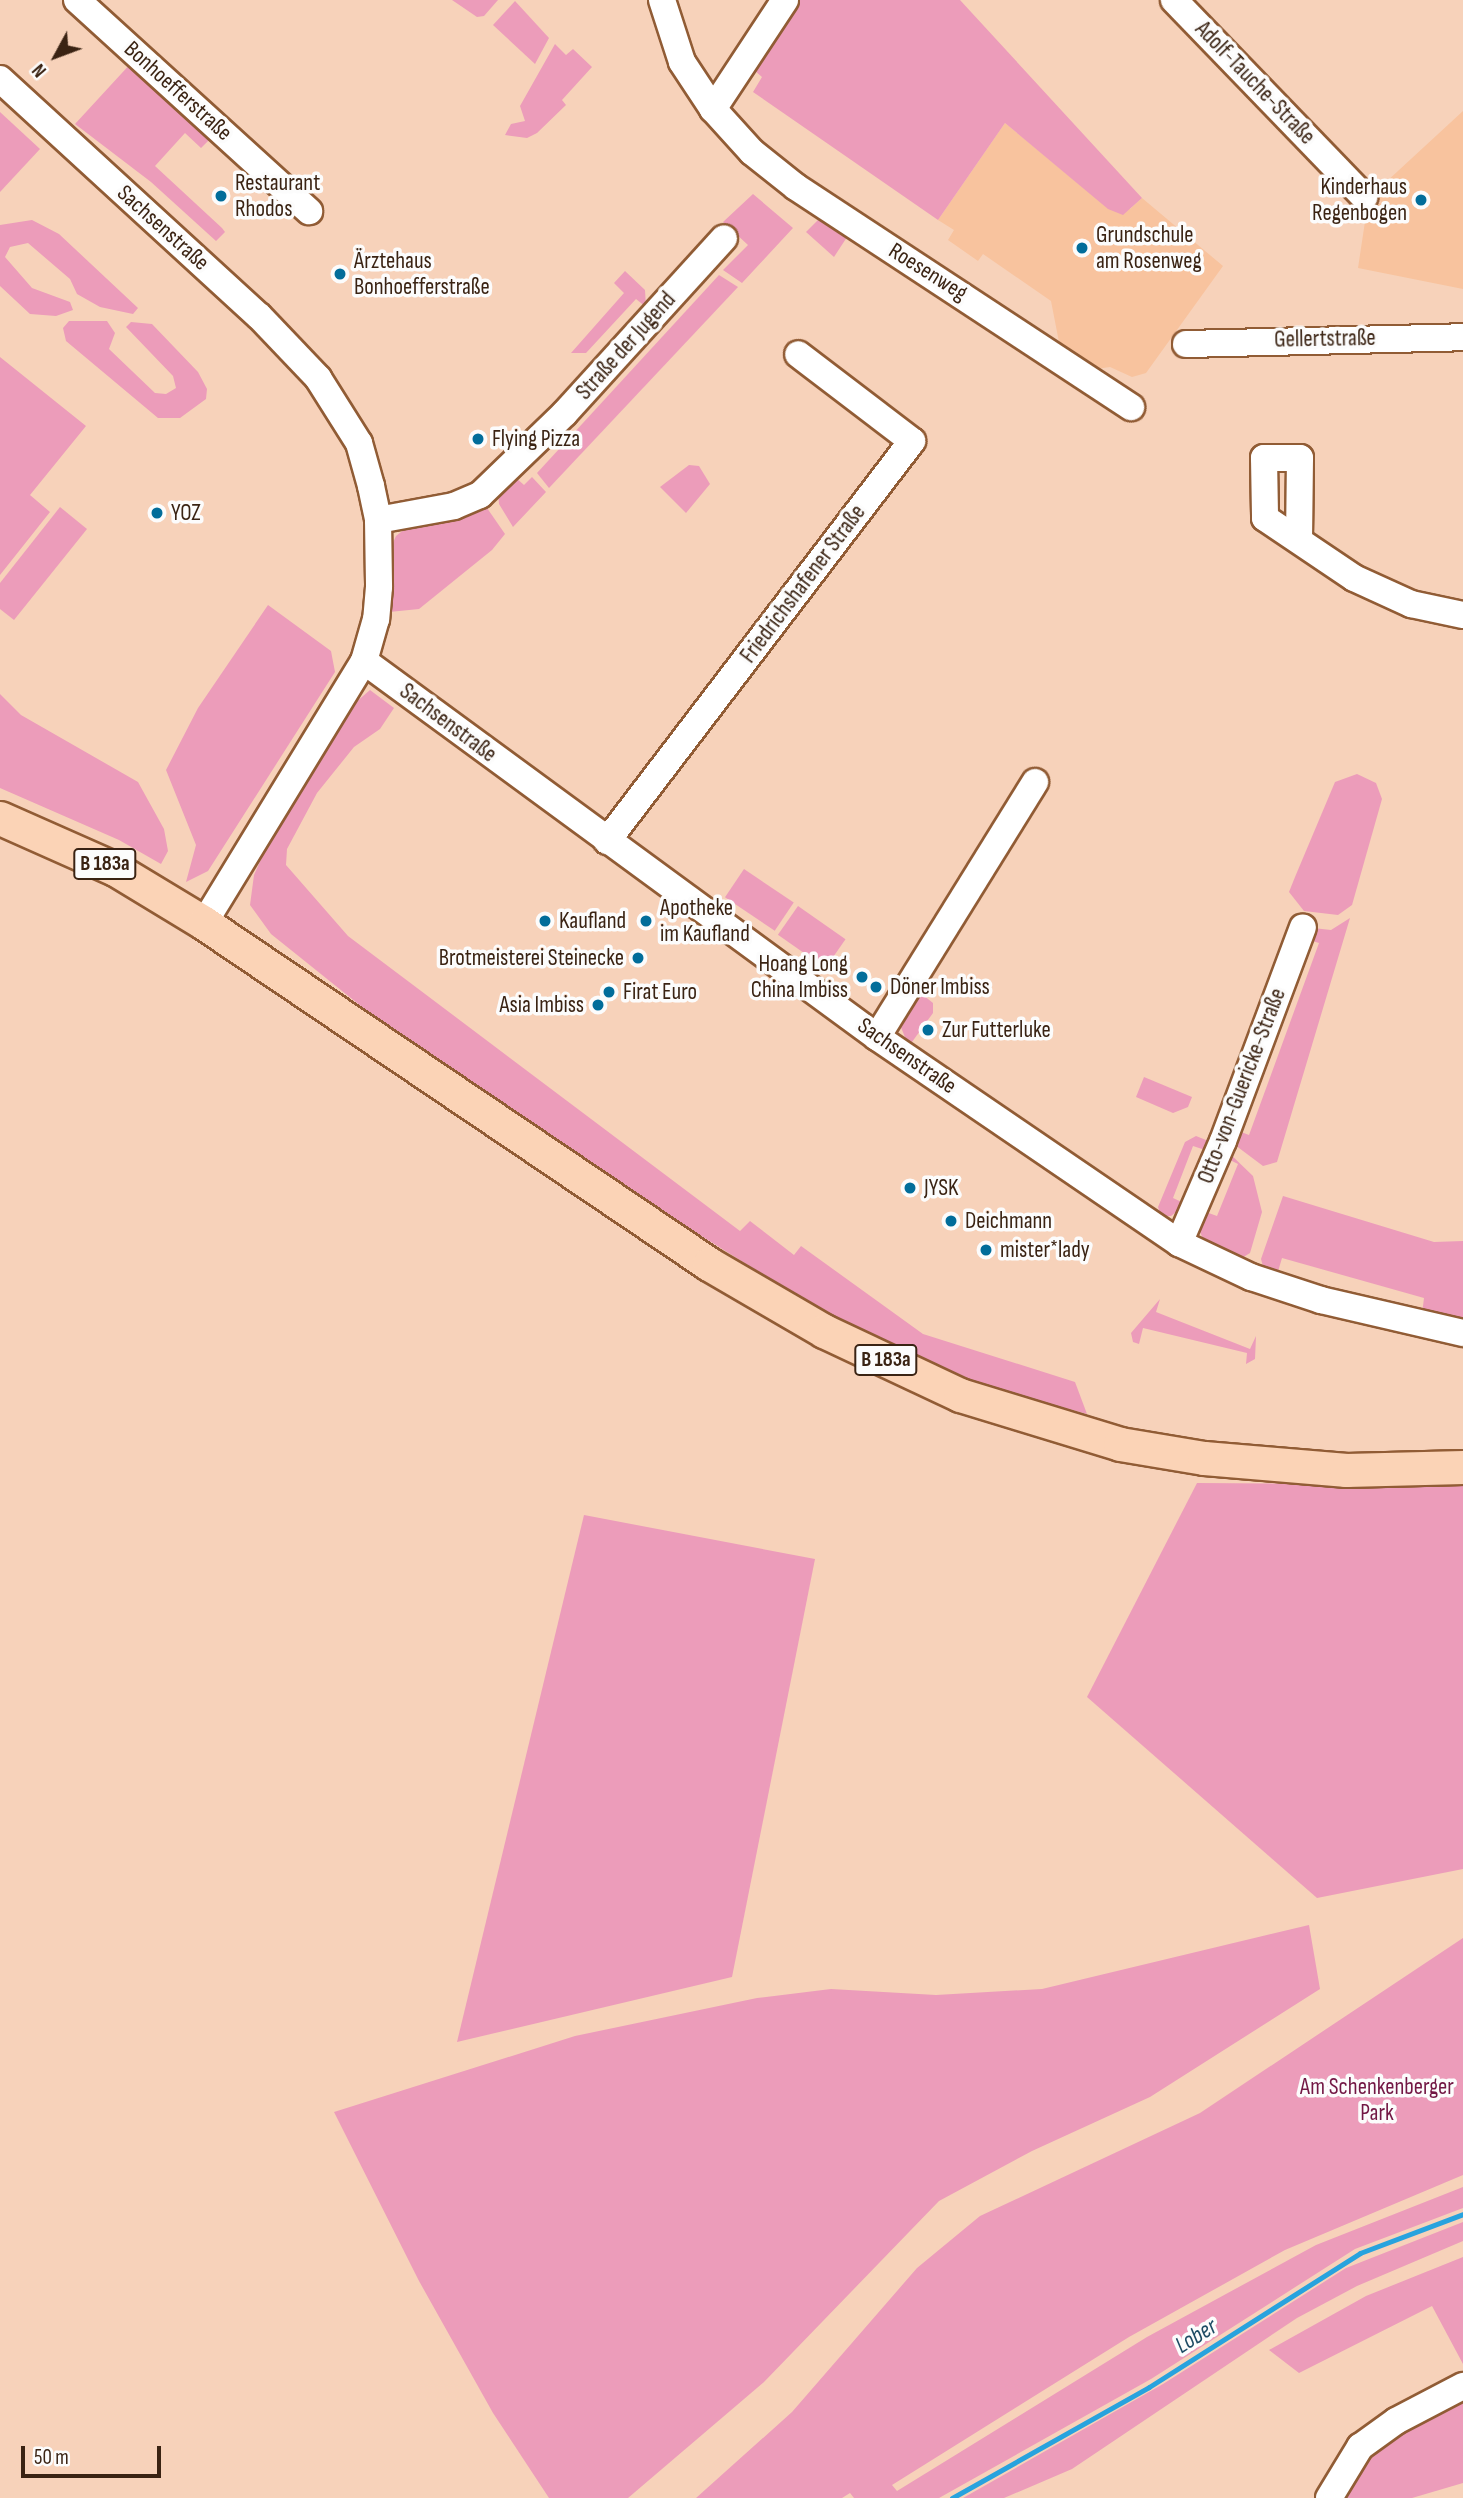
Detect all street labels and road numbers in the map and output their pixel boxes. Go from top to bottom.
street label: Adolf-Tauche-Straße [1189,16,1321,150]
street label: Bonhoefferstraße [118,35,238,147]
street label: Sachsenstraße [111,179,215,277]
street label: Roesenweg [883,237,973,307]
street label: Straße der Jugend [570,286,682,406]
street label: Gellertstraße [1274,324,1376,354]
street label: Friedrichshafener Straße [735,499,871,669]
street label: Sachsenstraße [394,678,502,768]
road number: B 183a [72,846,138,882]
street label: Otto-von-Guericke-Straße [1192,985,1292,1187]
street label: Sachsenstraße [852,1012,962,1100]
road number: B 183a [853,1342,919,1378]

